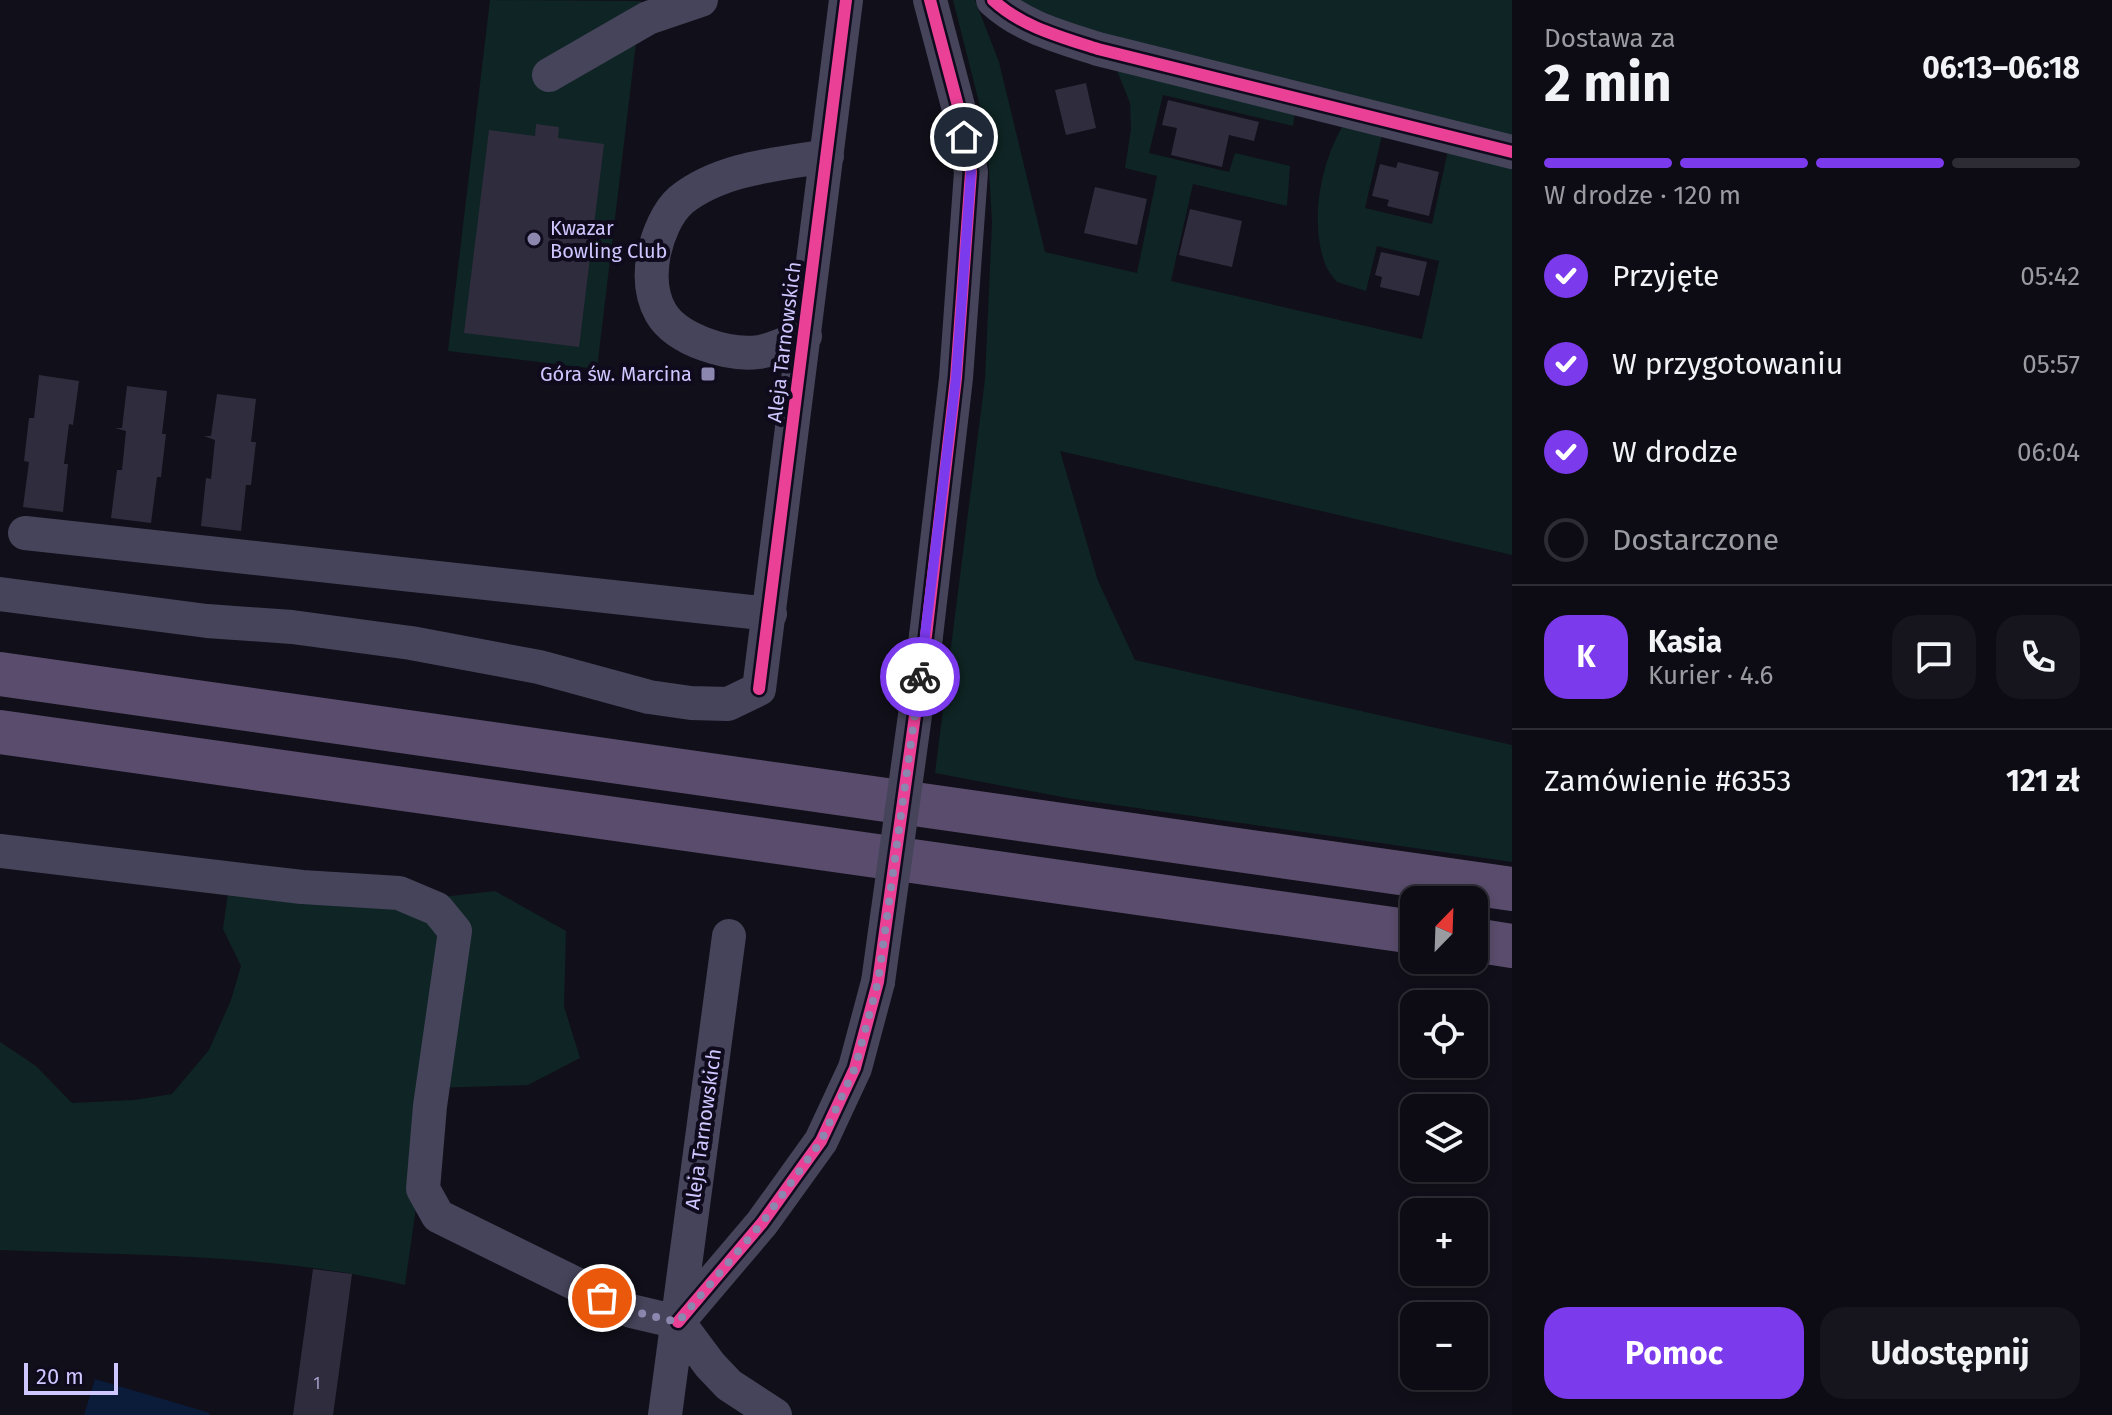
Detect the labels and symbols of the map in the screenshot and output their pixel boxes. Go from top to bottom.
pin [930,103,998,171]
place label: Kwazar Bowling Club [550,216,667,263]
marker: Kwazar Bowling Club [525,230,543,248]
street label: Aleja Tarnowskich [762,260,806,424]
place label: Góra św. Marcina [540,362,692,386]
marker: Góra św. Marcina [699,365,717,383]
courier [880,637,960,717]
north arrow [1400,886,1488,974]
street label: Aleja Tarnowskich [680,1047,726,1211]
pin [568,1264,636,1332]
scale bar [24,1359,118,1395]
house number: 1 [314,1374,320,1393]

